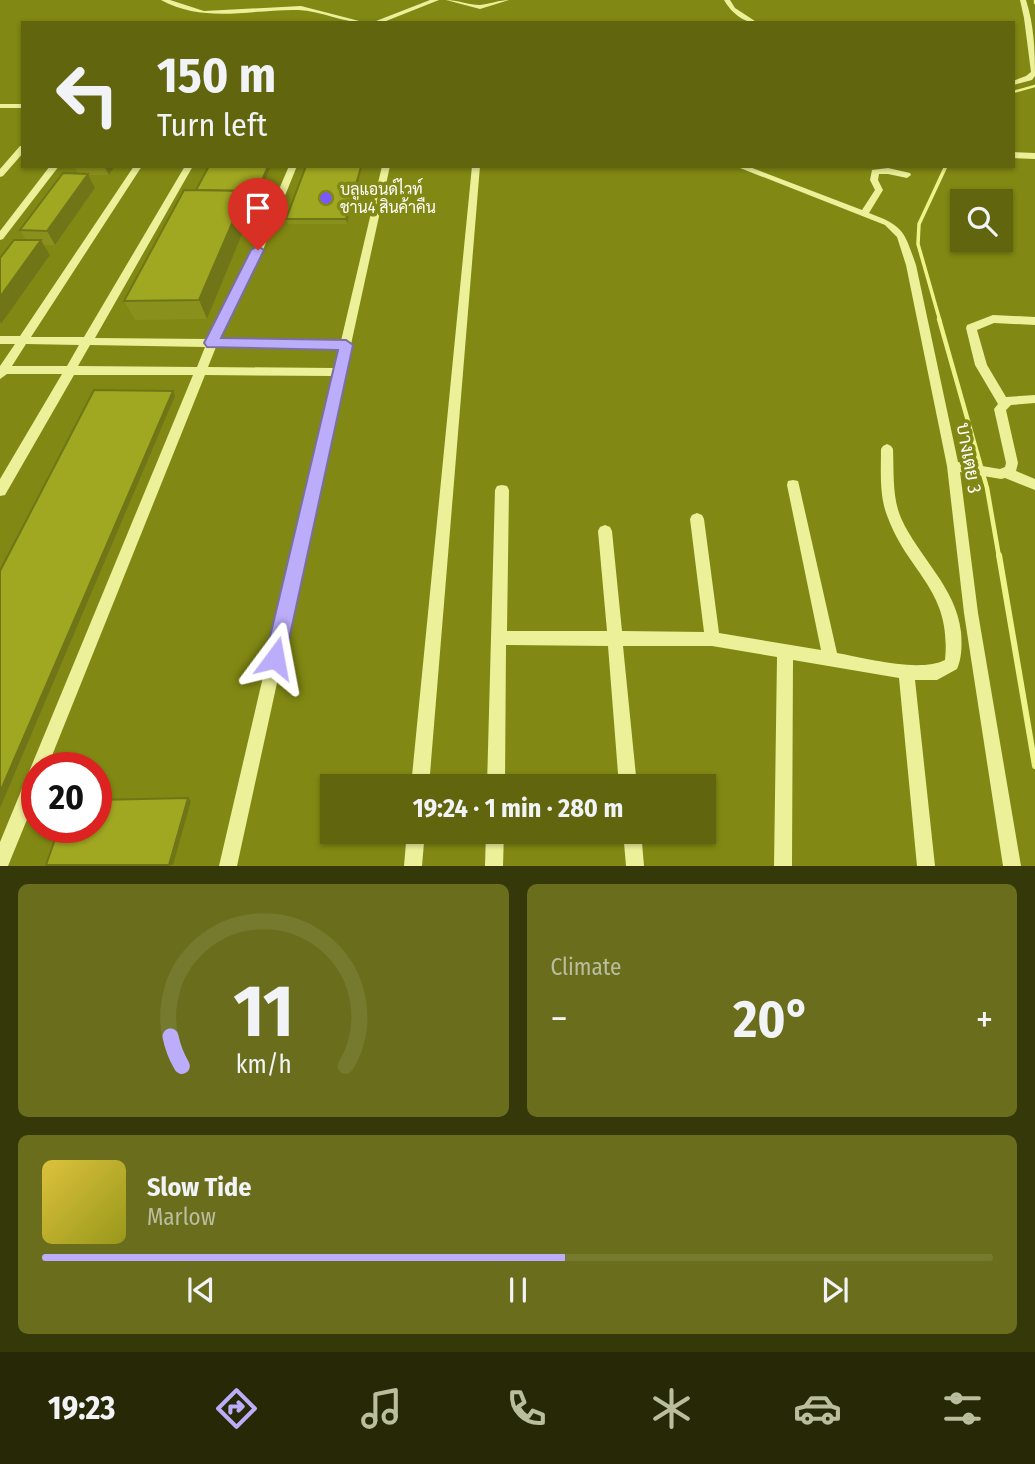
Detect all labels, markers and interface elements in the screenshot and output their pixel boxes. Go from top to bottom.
text: 150 m [157,46,276,105]
icon: left [42,49,133,140]
text: Turn left [157,106,267,144]
place label: บลูแอนด์ไวท์ ชาน4 สินค้าคืน [340,177,436,217]
pin [228,178,288,250]
icon: arrive [239,189,277,227]
map controls [950,189,1013,252]
button: search [950,189,1013,252]
marker: บลูแอนด์ไวท์ ชาน4 สินค้าคืน [318,190,334,206]
street label: บางเตย 3 [951,421,987,495]
position arrow [238,621,312,695]
speed limit sign: 20 [21,752,112,843]
text: 19:24 · 1 min · 280 m [413,793,623,824]
text: Climate [551,953,621,981]
text: 11 [233,969,293,1056]
text: 20° [733,988,810,1051]
text: − [551,996,568,1042]
text: + [976,996,993,1042]
text: km/h [235,1050,291,1080]
text: Slow Tide [147,1172,251,1203]
text: Marlow [147,1203,216,1231]
icon: previous [182,1271,220,1309]
icon: pause [499,1271,537,1309]
icon: next [816,1271,854,1309]
icon: directions [212,1384,261,1433]
icon: music [357,1384,406,1433]
icon: phone [502,1384,551,1433]
icon: climate [647,1384,696,1433]
icon: car [793,1384,842,1433]
icon: filters [938,1384,987,1433]
text: 19:23 [48,1389,115,1427]

